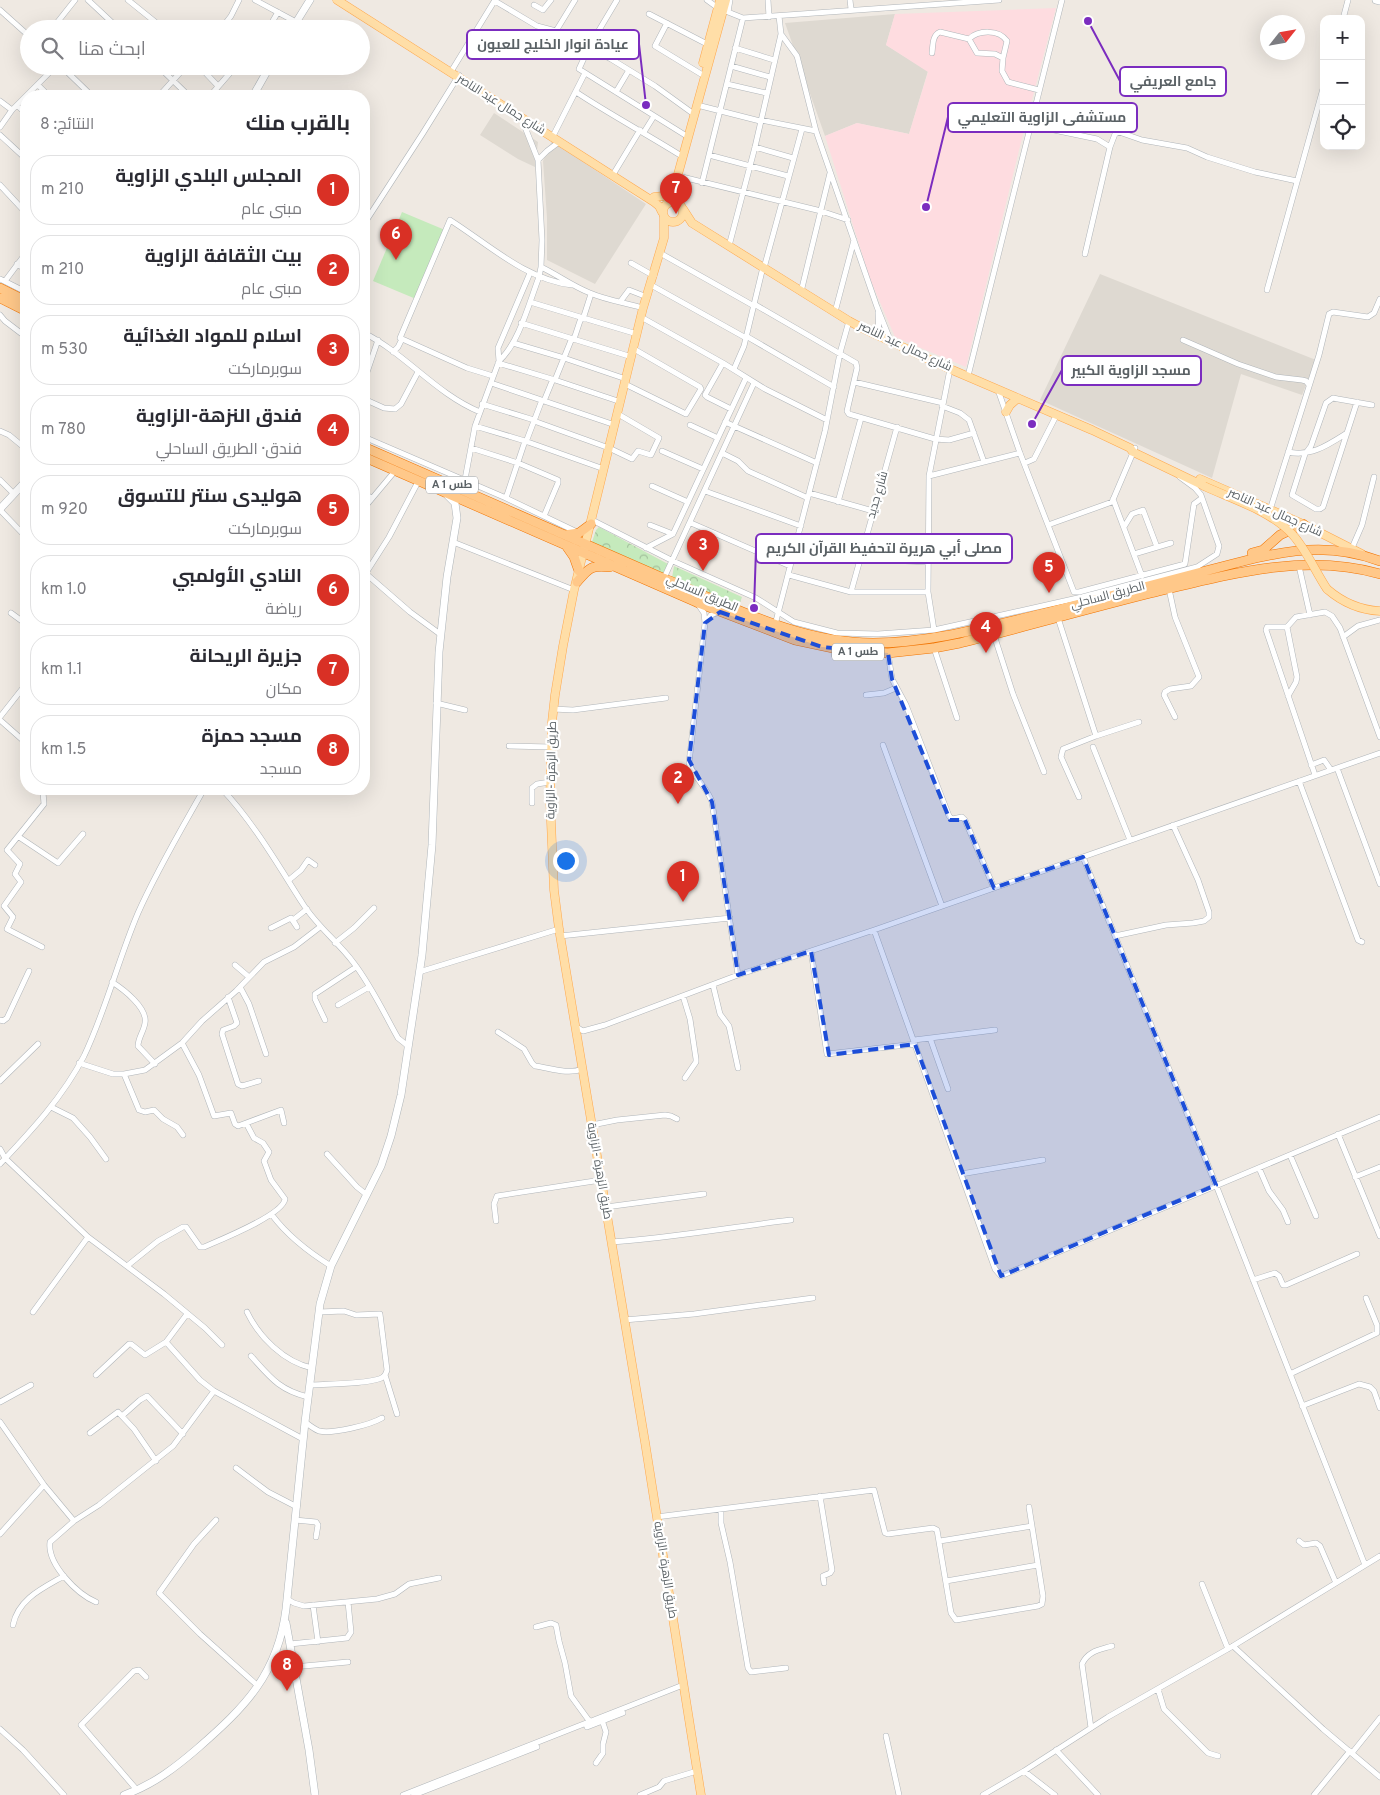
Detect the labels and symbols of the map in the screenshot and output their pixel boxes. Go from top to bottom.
north arrow [1260,15,1305,60]
callout: عيادة انوار الخليج للعيون [467,30,639,59]
text: عيادة انوار الخليج للعيون [477,37,629,54]
callout: جامع العريفي [1120,67,1226,96]
street label: شارع جمال عبد الناصر [453,71,548,139]
text: جامع العريفي [1130,74,1216,93]
callout: مستشفى الزاوية التعليمي [948,103,1137,132]
text: مستشفى الزاوية التعليمي [958,109,1126,129]
pin: 7 [660,173,692,214]
pin: 6 [380,219,412,260]
street label: شارع جمال عبد الناصر [855,318,955,376]
callout: مسجد الزاوية الكبير [1062,356,1201,385]
text: مسجد الزاوية الكبير [1070,363,1191,380]
street label: شارع جديد [864,469,892,521]
road number: A 1 طس [426,476,478,494]
street label: شارع جمال عبد الناصر [1224,485,1325,541]
pin: 3 [687,530,719,571]
callout: مصلى أبي هريرة لتحفيظ القرآن الكريم [756,534,1012,563]
text: مصلى أبي هريرة لتحفيظ القرآن الكريم [766,539,1002,560]
pin: 5 [1033,552,1065,593]
street label: الطريق الساحلي [663,572,740,617]
street label: الطريق الساحلي [1069,578,1147,615]
pin: 4 [970,612,1002,653]
road number: A 1 طس [832,644,884,660]
street label: طريق الزهرة -الزاوية [543,721,561,819]
pin: 2 [662,763,694,804]
your location [553,848,579,874]
pin: 1 [667,861,699,902]
street label: طريق الزهرة -الزاوية [583,1121,615,1221]
street label: طريق الزهرة -الزاوية [649,1520,681,1620]
pin: 8 [271,1650,303,1691]

